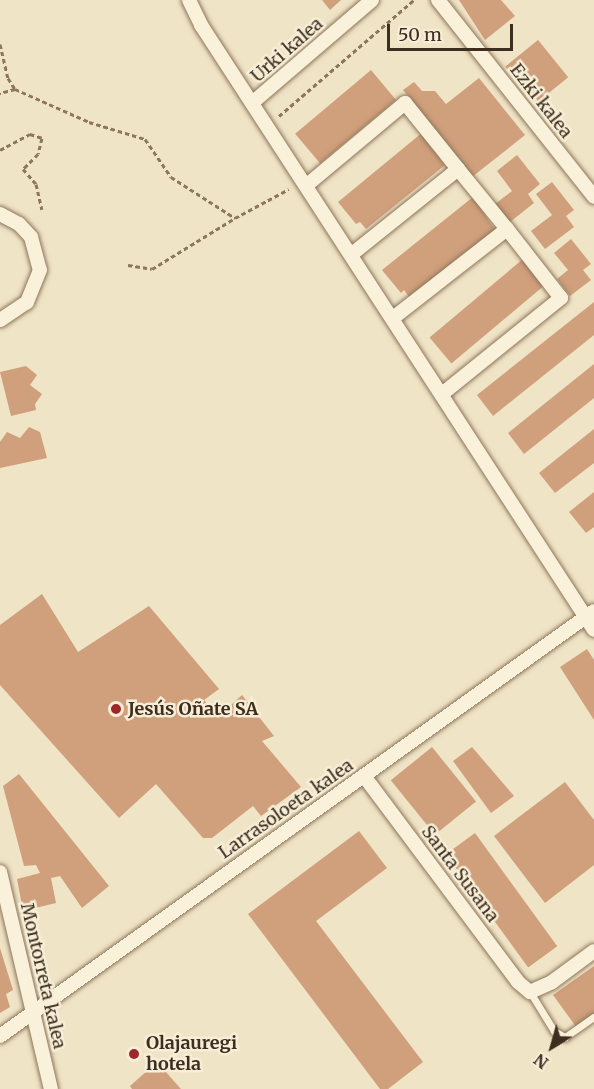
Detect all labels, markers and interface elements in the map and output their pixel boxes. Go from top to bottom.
scale bar [390,12,516,50]
street label: Urki kalea [247,13,327,87]
text: 50 m [398,23,442,46]
street label: Ezki kalea [505,59,577,143]
place label: Jesús Oñate SA [128,698,258,720]
marker: Jesús Oñate SA [109,702,123,716]
street label: Larrasoloeta kalea [215,755,357,863]
street label: Santa Susana [417,821,503,927]
street label: Montorreta kalea [16,901,70,1051]
north arrow [522,1017,582,1077]
place label: Olajauregi hotela [146,1033,237,1076]
marker: Olajauregi hotela [127,1047,141,1061]
text: N [530,1050,552,1073]

